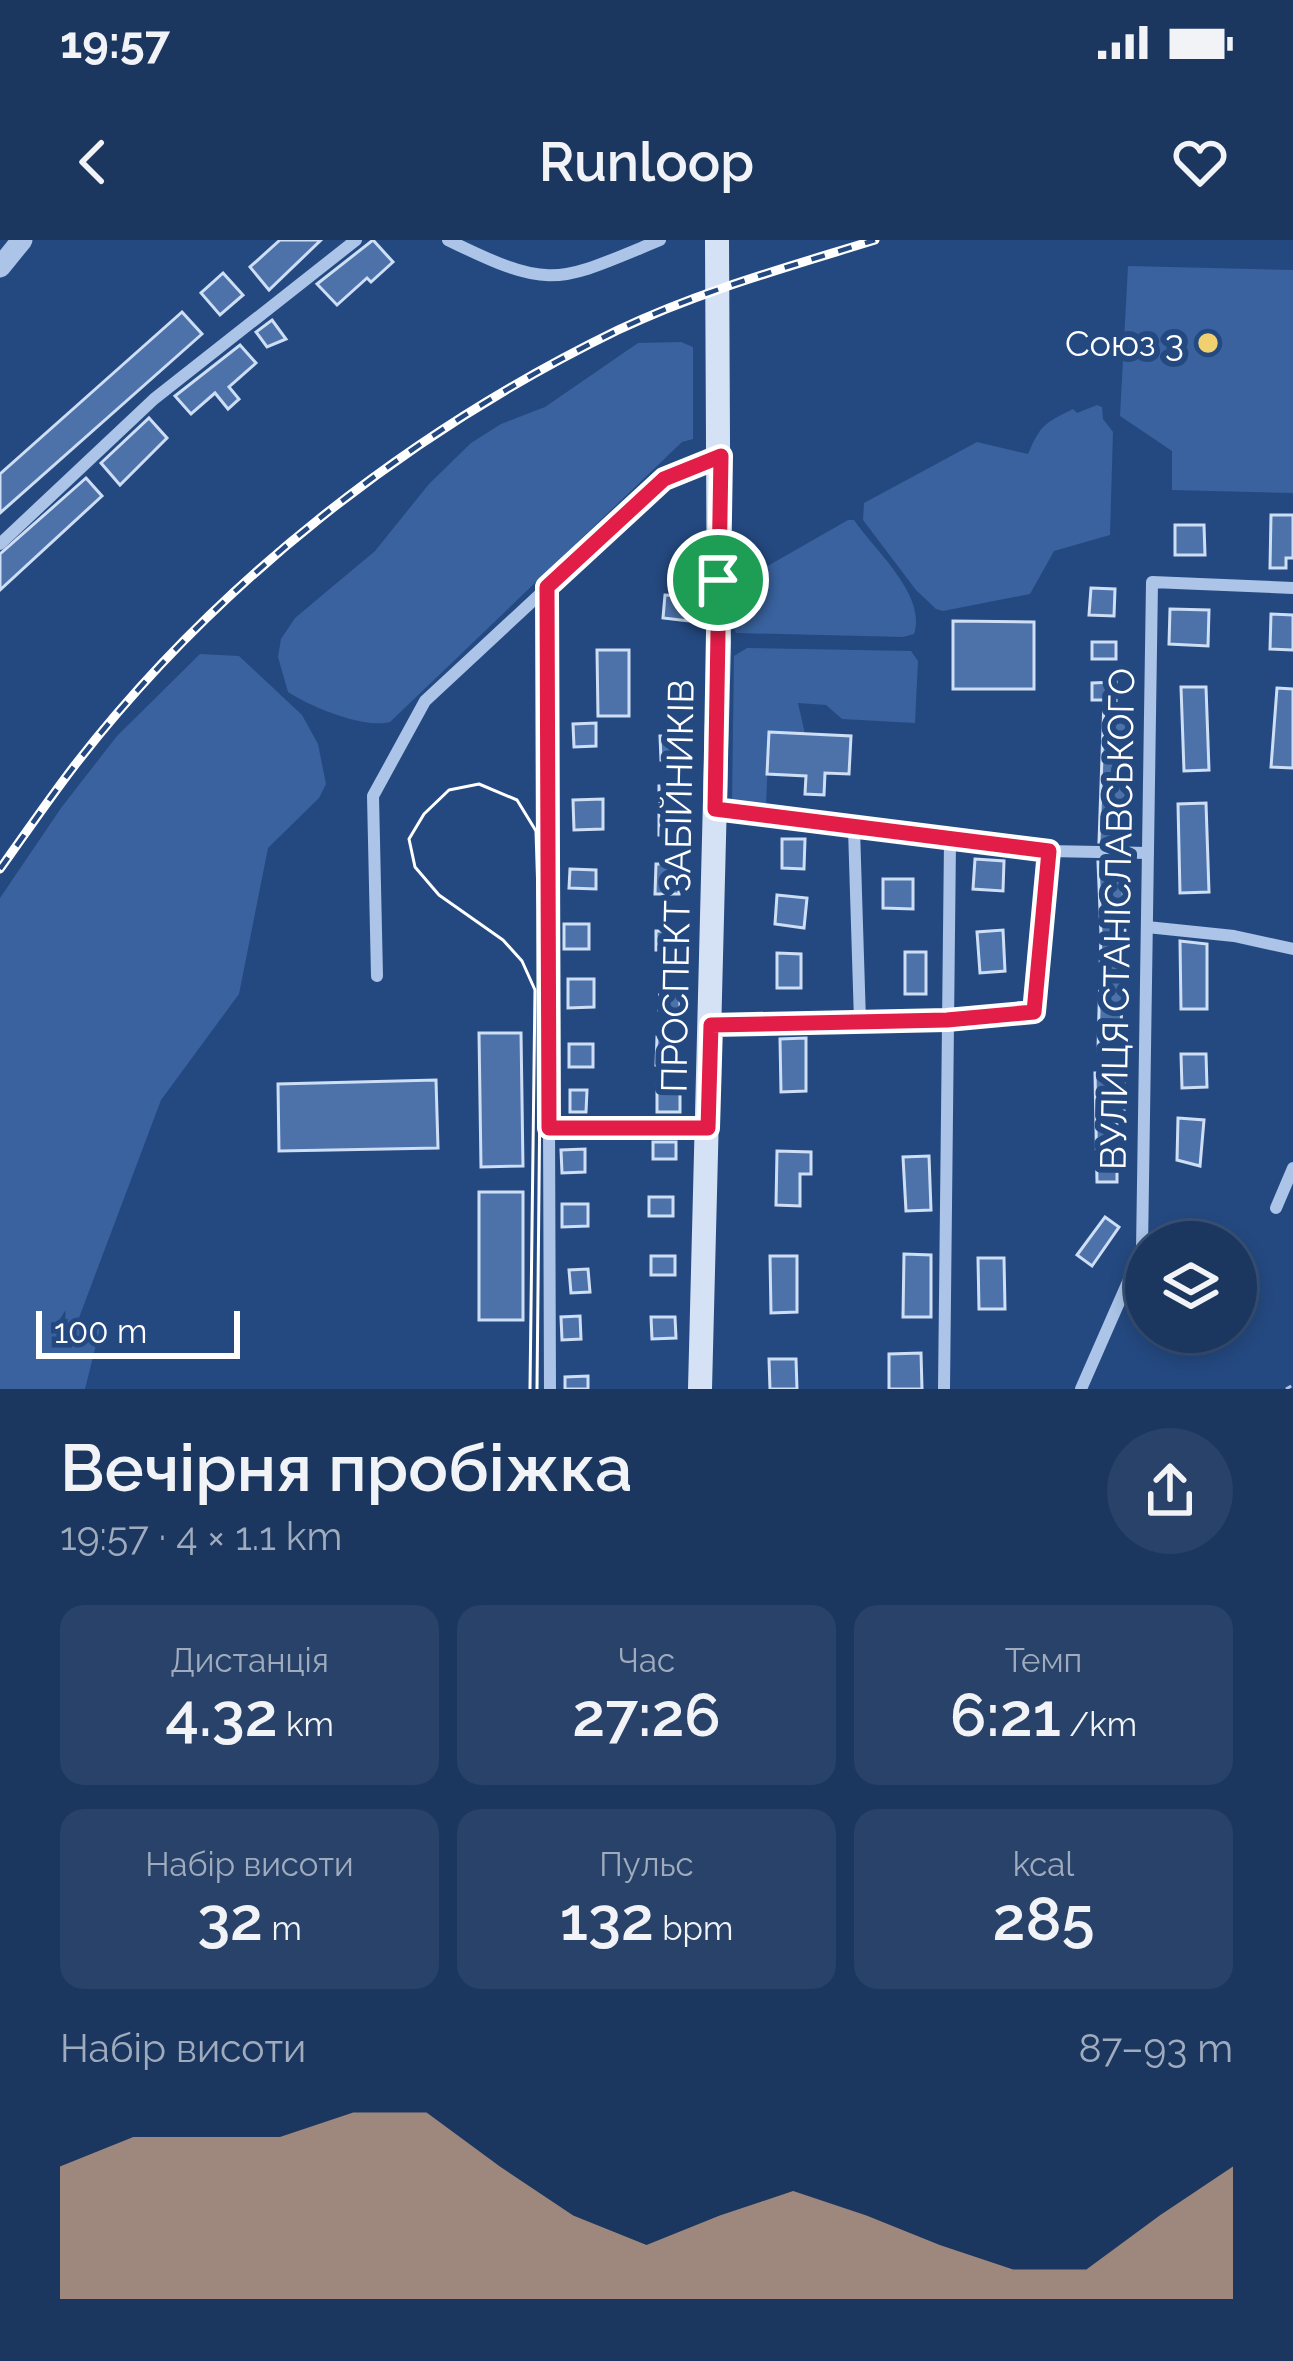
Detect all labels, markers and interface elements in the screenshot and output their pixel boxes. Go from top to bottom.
text: 19:57 [60,16,170,69]
icon: back [60,129,126,195]
icon: heart [1167,129,1233,195]
text: Runloop [539,130,754,194]
place label: Союз 3 [1065,322,1184,364]
marker: Союз 3 [1195,330,1221,356]
pin [667,529,769,631]
icon: arrive [685,547,751,613]
street label: ВУЛИЦЯ СТАНІСЛАВСЬКОГО [1092,668,1142,1170]
street label: ПРОСПЕКТ ЗАБІЙНИКІВ [652,679,702,1093]
map controls [1125,1221,1257,1353]
button: layers [1125,1221,1257,1353]
scale bar [36,1305,240,1358]
text: 100 m [54,1312,147,1351]
button: share [1107,1428,1233,1554]
text: Вечірня пробіжка [60,1429,632,1506]
text: 19:57 · 4 × 1.1 km [60,1513,342,1559]
text: Дистанція [170,1641,329,1680]
text: Час [618,1641,675,1680]
text: Темп [1005,1641,1082,1680]
text: 4.32 [165,1680,278,1750]
text: 27:26 [572,1680,721,1750]
text: 6:21 [950,1680,1061,1750]
text: km [278,1705,334,1744]
text: /km [1061,1705,1137,1744]
text: Набір висоти [145,1845,354,1884]
text: Пульс [599,1845,694,1884]
text: kcal [1013,1845,1074,1884]
text: 32 [197,1884,263,1954]
text: 132 [560,1884,654,1954]
text: 285 [992,1884,1095,1954]
text: m [263,1909,302,1948]
text: bpm [654,1909,733,1948]
text: Набір висоти [60,2025,306,2071]
text: 87–93 m [1078,2025,1233,2071]

